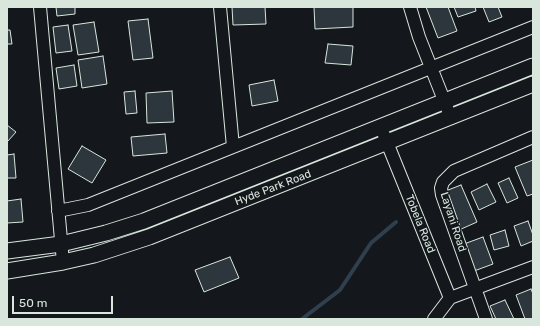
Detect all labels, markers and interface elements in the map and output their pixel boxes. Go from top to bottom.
street label: Hyde Park Road [233,167,313,209]
street label: Layani Road [437,190,469,254]
street label: Tobela Road [402,193,438,255]
scale bar [14,288,115,314]
text: 50 m [19,296,47,310]

